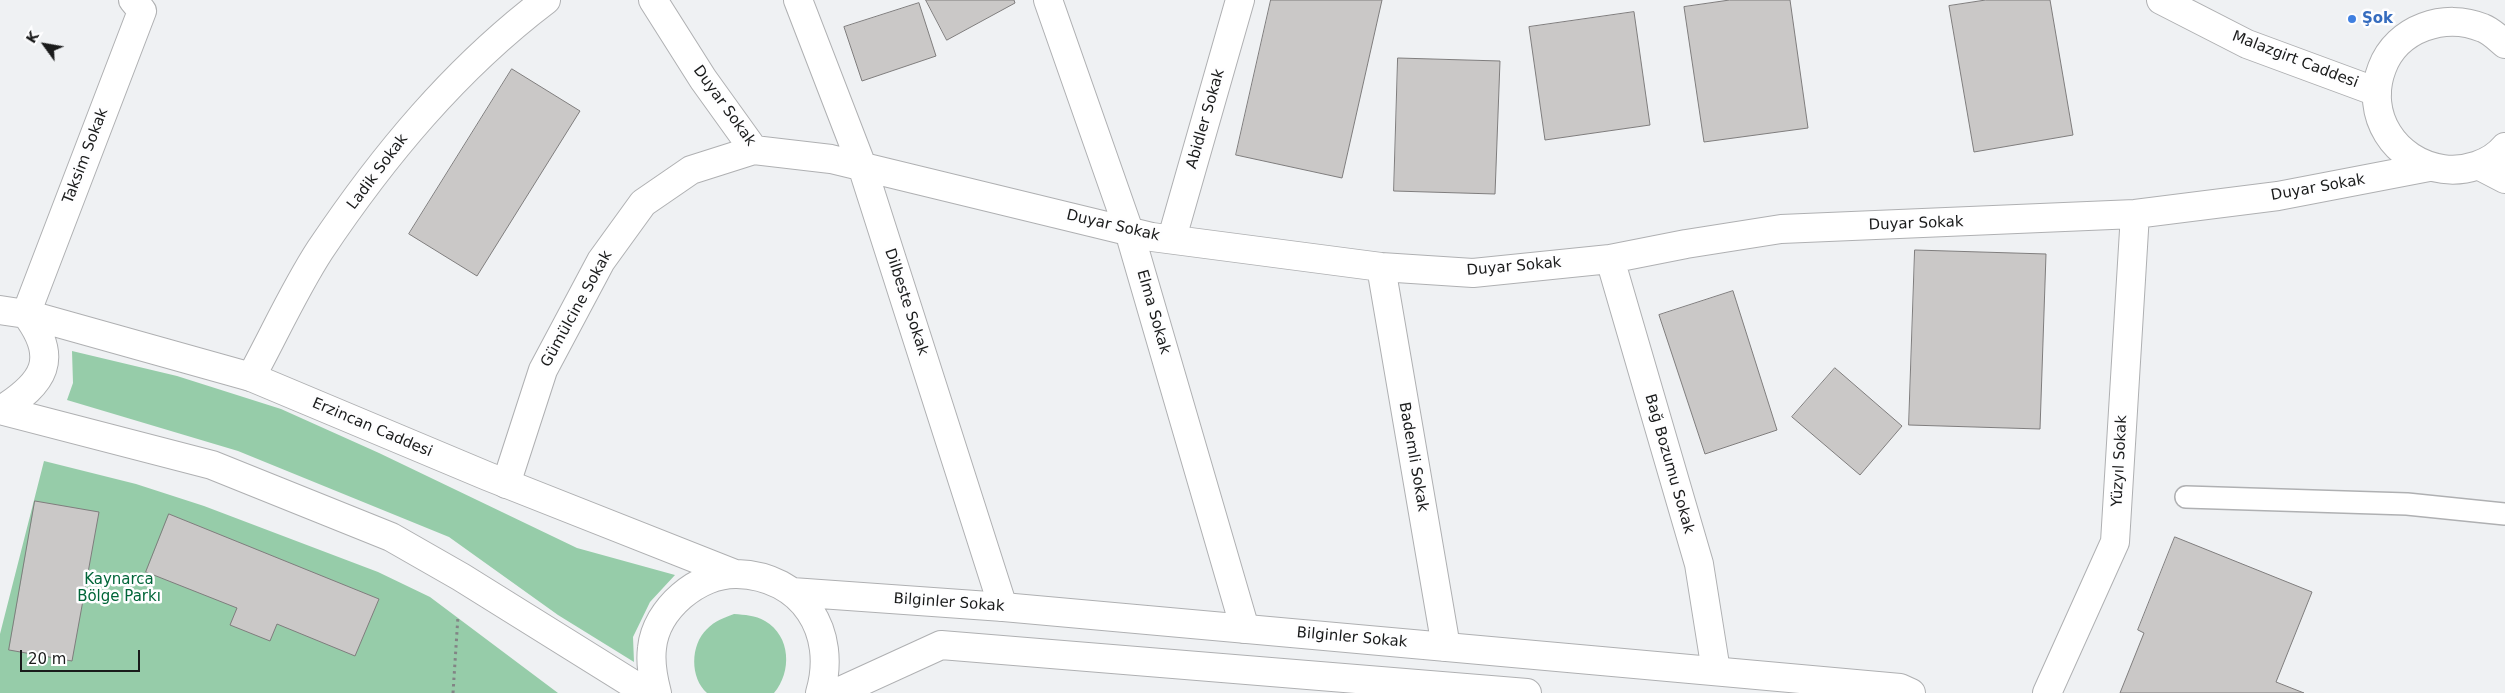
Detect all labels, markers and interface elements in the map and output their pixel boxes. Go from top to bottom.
place label: Şok [2362,10,2393,28]
marker: Şok [2346,13,2358,25]
north arrow [20,20,70,70]
text: K [23,28,42,46]
street label: Malazgirt Caddesi [2229,28,2361,92]
street label: Duyar Sokak [689,62,759,150]
street label: Abidler Sokak [1183,67,1229,171]
street label: Taksim Sokak [60,106,112,206]
street label: Ladik Sokak [344,131,412,213]
street label: Duyar Sokak [2270,171,2366,205]
street label: Duyar Sokak [1065,207,1161,245]
street label: Duyar Sokak [1868,213,1964,235]
street label: Dilbeste Sokak [880,246,932,358]
street label: Gümülcine Sokak [538,248,616,370]
street label: Duyar Sokak [1466,254,1562,280]
street label: Elma Sokak [1132,268,1174,356]
street label: Bağ Bozumu Sokak [1640,392,1698,536]
street label: Erzincan Caddesi [309,395,435,461]
street label: Bademli Sokak [1395,401,1431,513]
street label: Yüzyıl Sokak [2109,415,2131,507]
park label: Kaynarca Bölge Parkı [77,571,161,606]
street label: Bilginler Sokak [893,590,1005,616]
street label: Bilginler Sokak [1296,624,1408,652]
scale bar [22,640,142,672]
text: 20 m [28,650,66,668]

